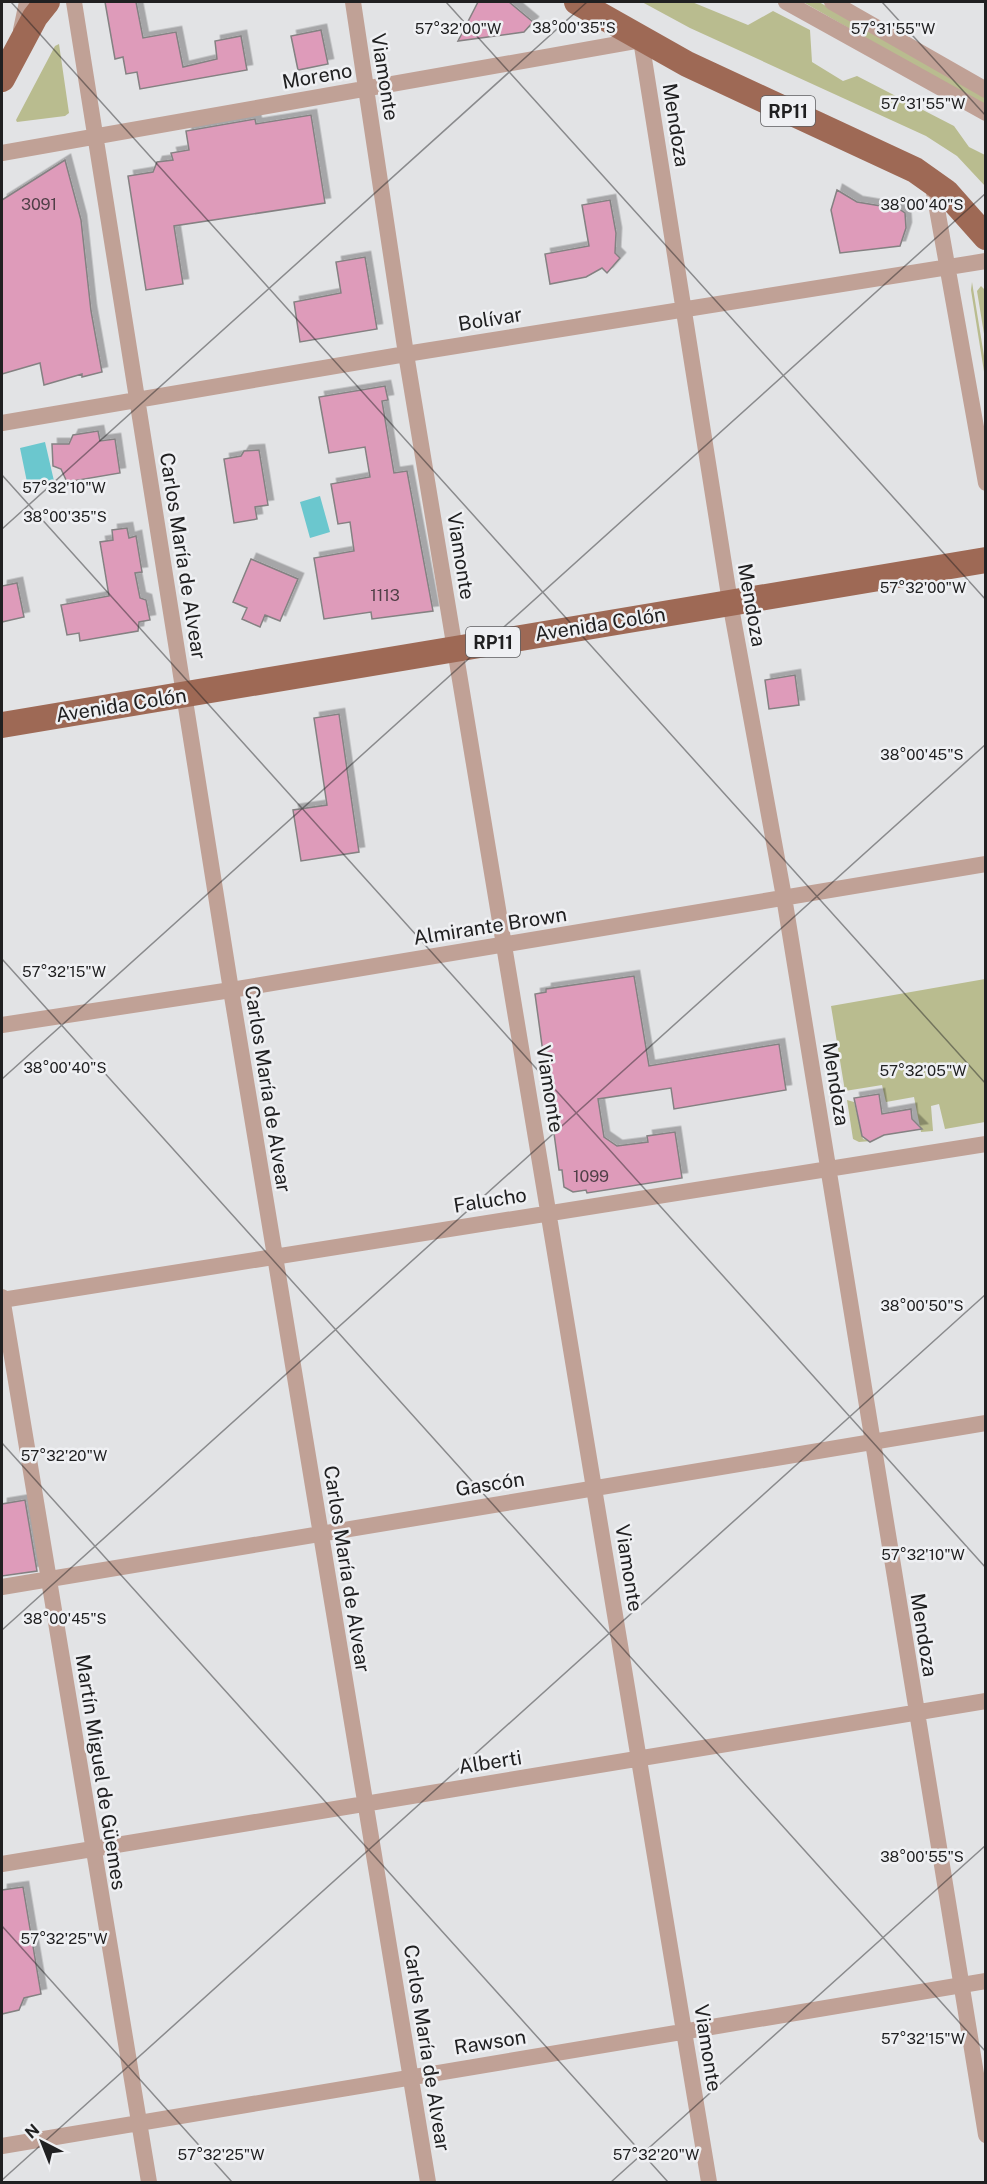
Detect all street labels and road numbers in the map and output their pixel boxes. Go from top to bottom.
street label: Viamonte [366,32,404,122]
street label: Moreno [280,58,354,94]
street label: Mendoza [658,82,694,168]
road number: RP11 [761,96,815,126]
street label: Bolívar [456,302,524,336]
street label: Carlos María de Alvear [155,451,211,661]
street label: Viamonte [442,511,480,601]
street label: Mendoza [733,561,771,649]
street label: Avenida Colón [533,602,667,646]
road number: RP11 [466,627,520,657]
street label: Avenida Colón [54,683,188,727]
street label: Almirante Brown [412,902,568,950]
street label: Carlos María de Alvear [240,984,296,1194]
street label: Mendoza [818,1041,854,1127]
street label: Viamonte [531,1044,569,1134]
street label: Falucho [452,1182,528,1218]
street label: Carlos María de Alvear [319,1464,375,1674]
street label: Gascón [454,1467,526,1501]
street label: Viamonte [610,1523,648,1613]
street label: Mendoza [906,1592,942,1678]
street label: Martín Miguel de Güemes [71,1653,131,1891]
street label: Alberti [457,1745,523,1779]
street label: Carlos María de Alvear [399,1943,455,2153]
street label: Viamonte [689,2003,727,2093]
street label: Rawson [452,2024,528,2060]

